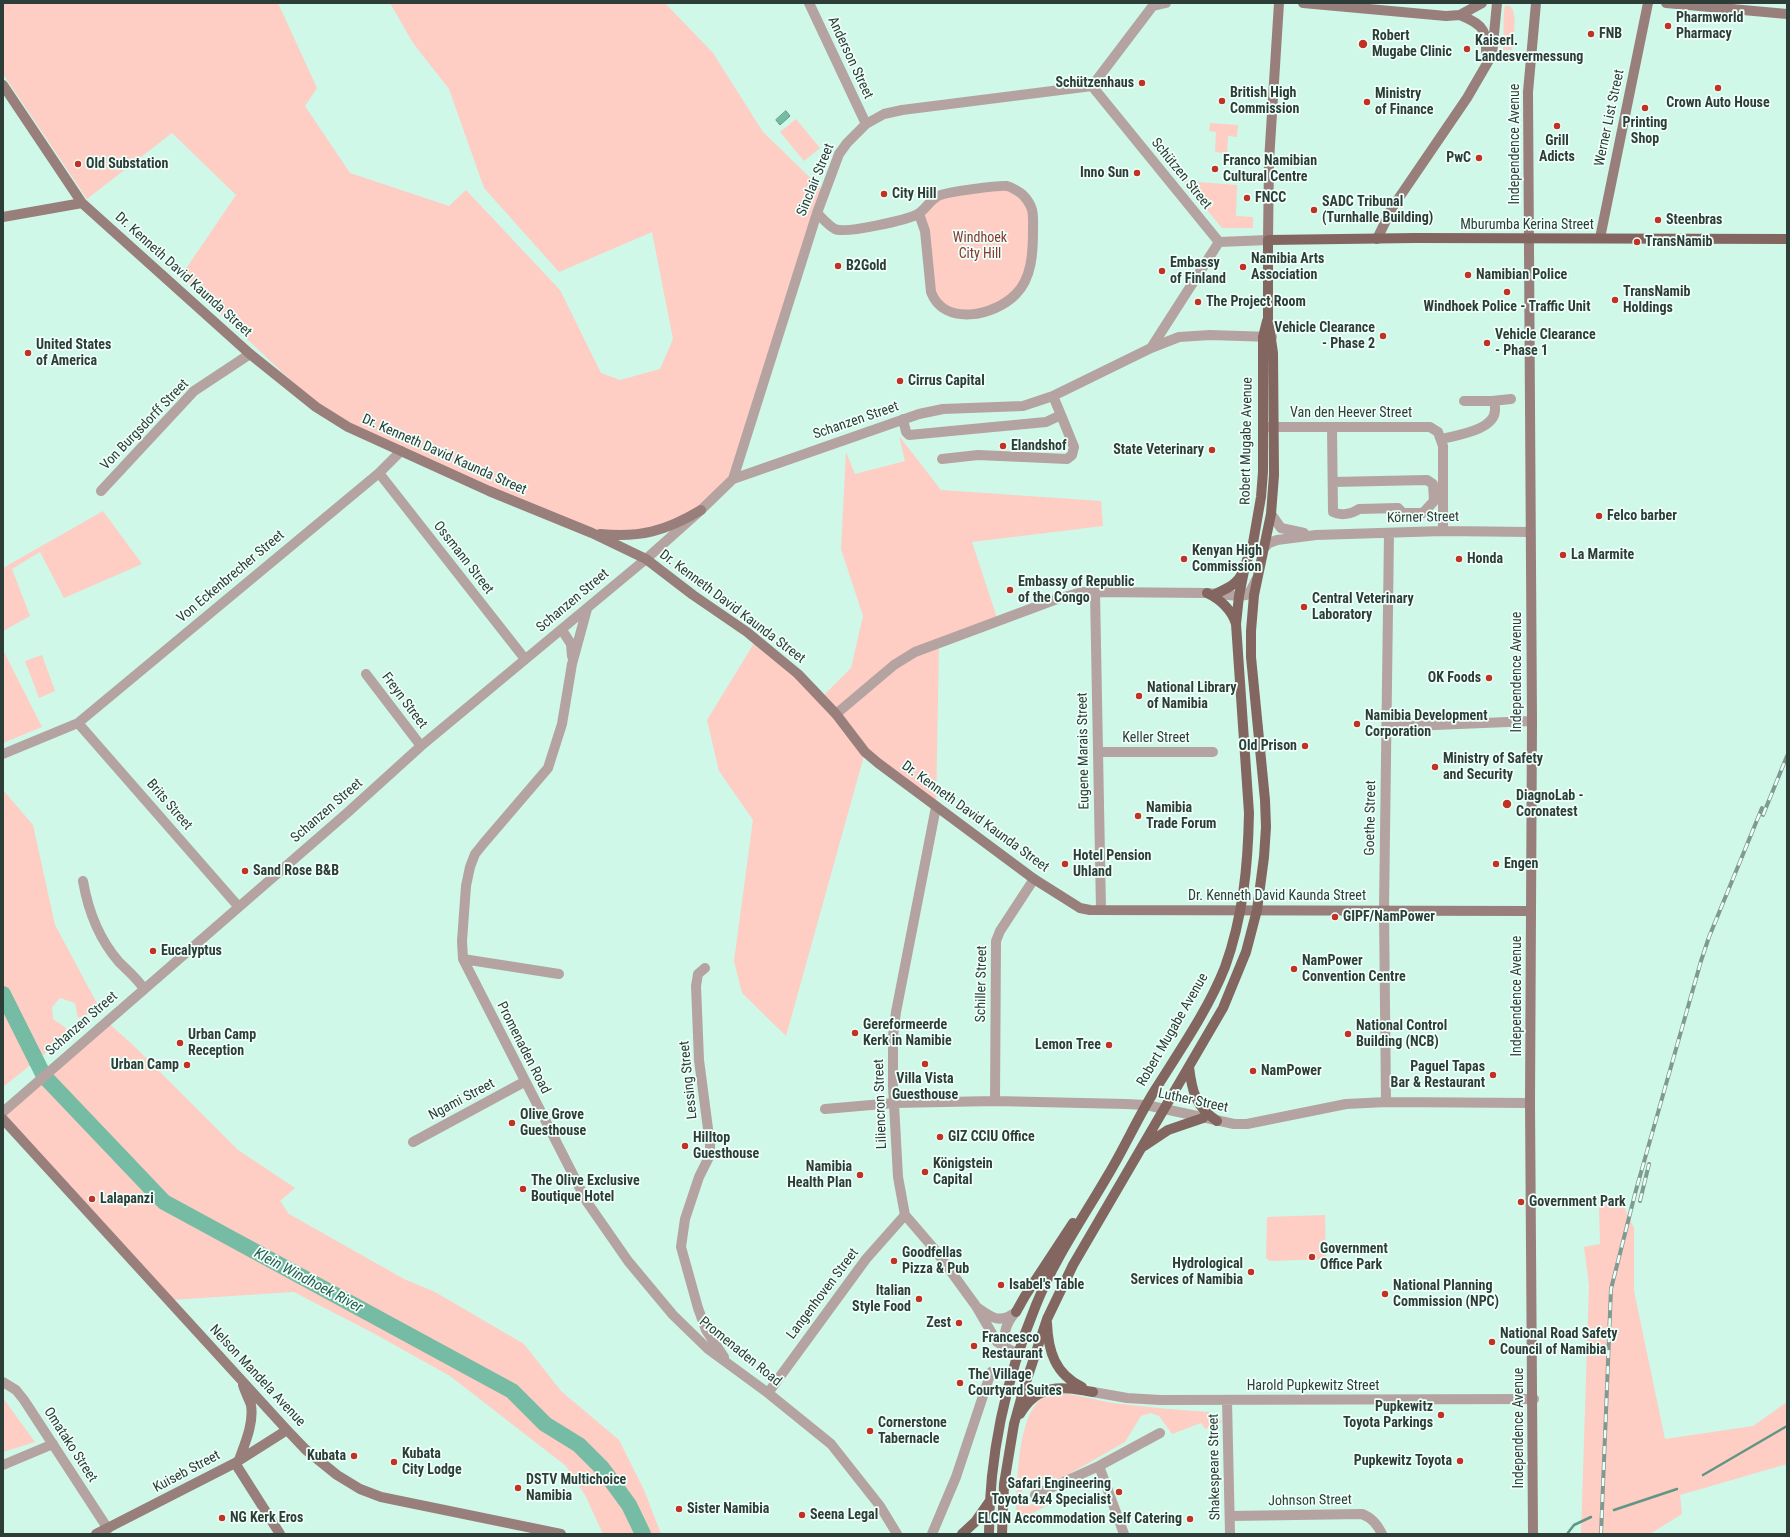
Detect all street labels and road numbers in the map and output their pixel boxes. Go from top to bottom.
street label: Anderson Street [824,14,876,102]
street label: Werner List Street [1592,68,1628,168]
street label: Independence Avenue [1507,84,1523,204]
street label: Schützen Street [1147,135,1215,213]
street label: Sinclair Street [794,141,838,219]
street label: Dr. Kenneth David Kaunda Street [111,209,255,341]
street label: Mburumba Kerina Street [1460,217,1594,233]
street label: Von Burgsdorff Street [97,376,193,474]
street label: Robert Mugabe Avenue [1237,377,1257,505]
street label: Schanzen Street [811,399,901,443]
street label: Van den Heever Street [1290,405,1412,421]
street label: Dr. Kenneth David Kaunda Street [359,411,529,499]
street label: Körner Street [1387,509,1459,527]
street label: Ossmann Street [429,518,497,598]
street label: Von Eckenbrecher Street [174,527,288,627]
street label: Dr. Kenneth David Kaunda Street [656,547,808,667]
street label: Schanzen Street [533,566,613,636]
street label: Independence Avenue [1509,612,1525,732]
street label: Freyn Street [377,670,431,732]
street label: Eugene Marais Street [1075,692,1093,810]
street label: Keller Street [1122,730,1190,746]
street label: Dr. Kenneth David Kaunda Street [898,758,1052,876]
street label: Schanzen Street [288,775,366,847]
street label: Brits Street [142,776,196,834]
street label: Goethe Street [1362,780,1380,856]
street label: Dr. Kenneth David Kaunda Street [1188,888,1366,904]
street label: Independence Avenue [1509,936,1525,1056]
street label: Schiller Street [973,945,991,1023]
street label: Robert Mugabe Avenue [1134,970,1212,1090]
street label: Schanzen Street [43,988,121,1060]
street label: Promenaden Road [493,999,553,1097]
street label: Lessing Street [677,1040,701,1120]
street label: Liliencron Street [871,1059,891,1149]
street label: Ngami Street [426,1076,498,1124]
street label: Luther Street [1157,1085,1229,1117]
street label: Langenhoven Street [783,1245,863,1343]
street label: Promenaden Road [695,1314,785,1390]
street label: Nelson Mandela Avenue [206,1322,308,1430]
street label: Independence Avenue [1511,1368,1527,1488]
street label: Harold Pupkewitz Street [1247,1378,1379,1394]
street label: Omatako Street [40,1404,100,1486]
street label: Shakespeare Street [1206,1413,1224,1521]
street label: Kuiseb Street [151,1447,223,1497]
street label: Johnson Street [1268,1492,1352,1510]

